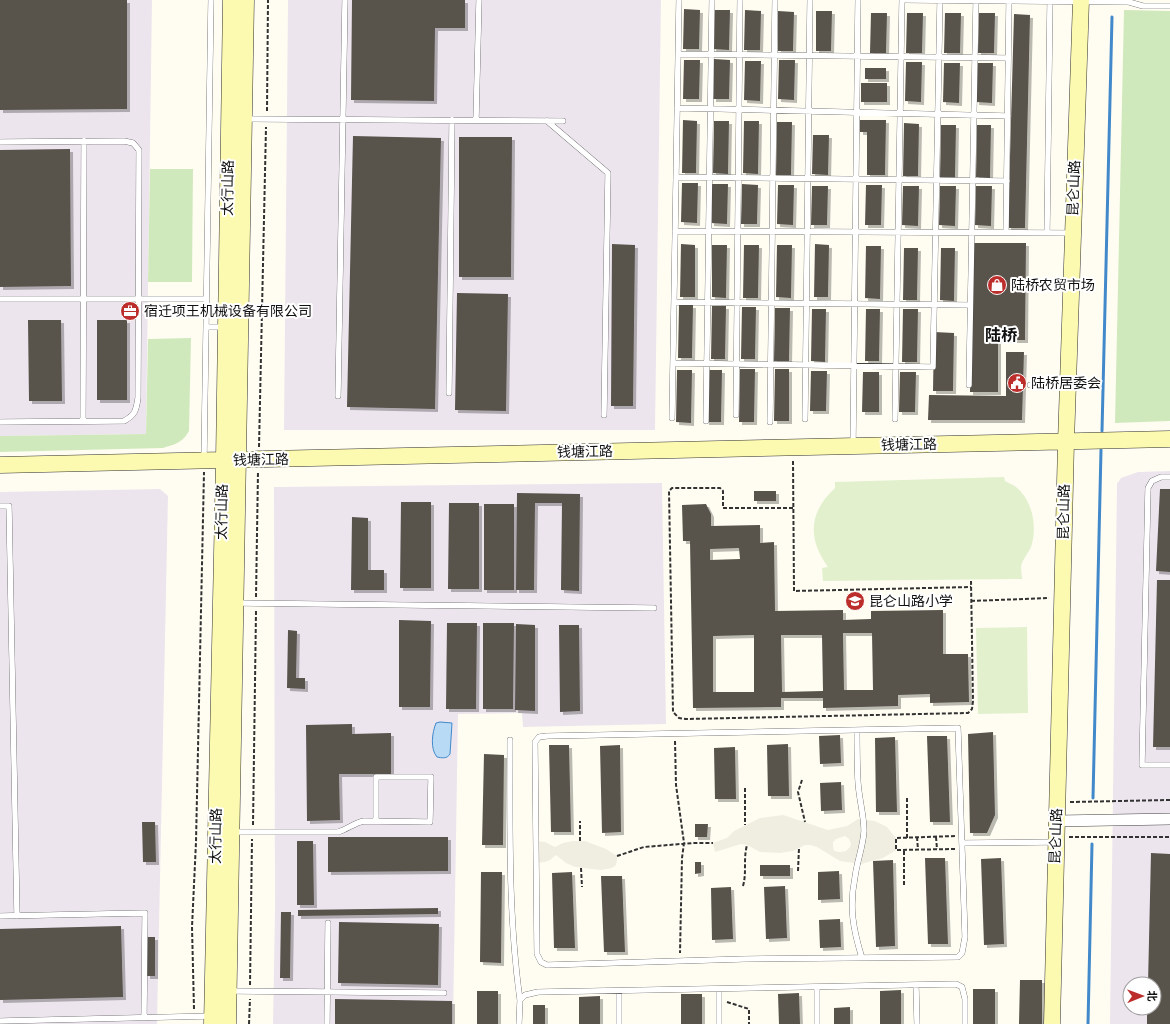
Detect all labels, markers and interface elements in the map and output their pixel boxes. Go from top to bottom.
street label: 太行山路 [220,160,236,216]
street label: 昆仑山路 [1066,160,1082,216]
shop icon: 陆桥农贸市场 [986,274,1008,296]
place label: 陆桥农贸市场 [1011,278,1095,293]
office icon: 宿迁项王机械设备有限公司 [119,300,141,322]
place label: 宿迁项王机械设备有限公司 [144,303,312,319]
district label: 陆桥 [985,327,1018,344]
public building icon: 陆桥居委会 [1006,372,1028,394]
place label: 陆桥居委会 [1031,376,1101,391]
street label: 钱塘江路 [881,436,937,453]
street label: 钱塘江路 [557,443,613,460]
street label: 钱塘江路 [233,451,289,468]
street label: 太行山路 [214,484,230,540]
street label: 昆仑山路 [1056,484,1072,540]
school or university icon: 昆仑山路小学 [844,590,866,612]
place label: 昆仑山路小学 [869,594,953,609]
street label: 太行山路 [208,808,224,864]
street label: 昆仑山路 [1048,808,1064,864]
north arrow [1122,976,1162,1016]
text: 北 [1146,990,1158,1001]

